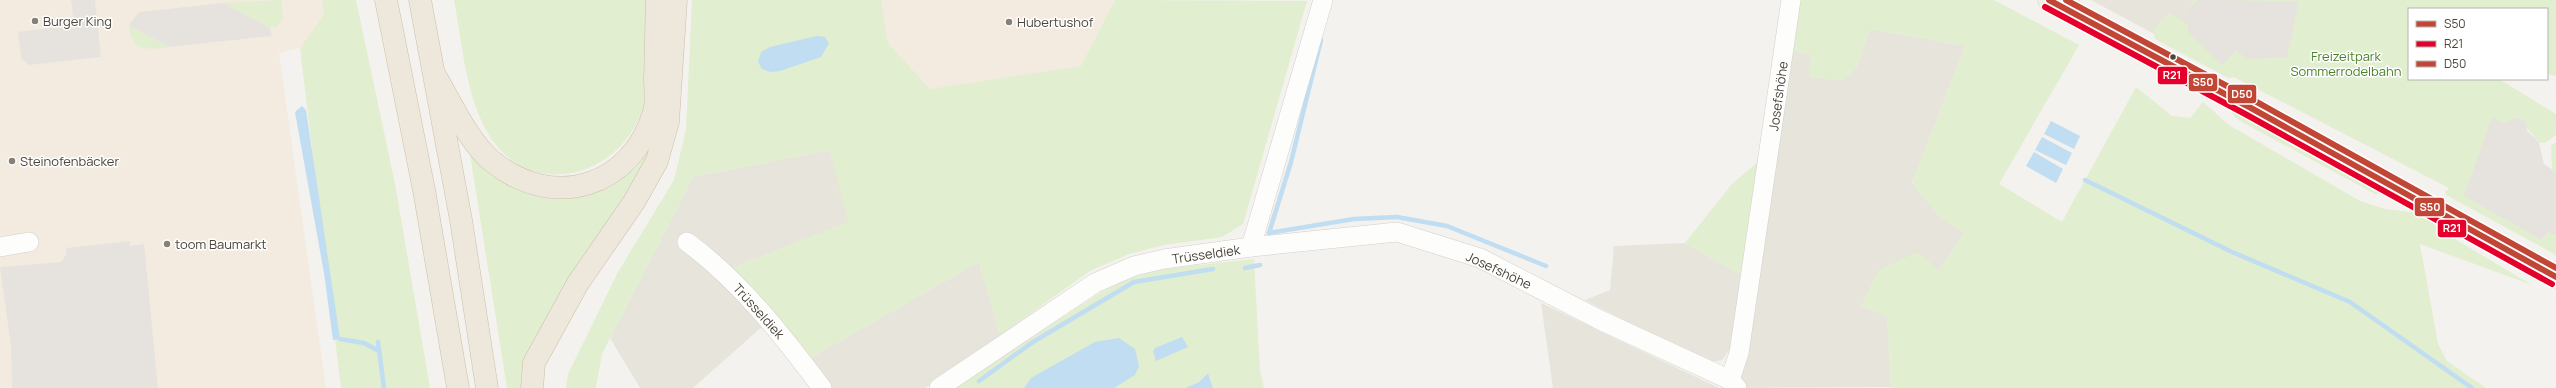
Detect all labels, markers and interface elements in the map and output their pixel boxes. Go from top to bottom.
legend [2408,8,2548,80]
place label: Burger King [43,12,112,30]
place label: Hubertushof [1017,13,1094,31]
text: S50 [2444,15,2466,32]
marker: Burger King [30,16,40,26]
marker: Hubertushof [1004,17,1014,27]
text: R21 [2444,35,2463,52]
park label: Freizeitpark Sommerrodelbahn [2291,47,2401,80]
unlabelled marker [2168,52,2178,62]
text: D50 [2444,55,2466,72]
street label: Josefshöhe [1764,60,1792,132]
line badge: R21 [2157,66,2188,85]
text: R21 [2163,67,2181,82]
line badge: S50 [2188,73,2218,92]
text: S50 [2193,74,2213,89]
line badge: D50 [2227,84,2257,104]
text: D50 [2231,86,2253,101]
place label: Steinofenbäcker [20,152,119,170]
marker: Steinofenbäcker [7,156,17,166]
line badge: S50 [2414,197,2445,217]
text: S50 [2420,199,2440,214]
line badge: R21 [2437,219,2467,238]
text: R21 [2443,220,2461,235]
place label: toom Baumarkt [175,235,266,253]
marker: toom Baumarkt [162,239,172,249]
street label: Trüsseldiek [1171,240,1242,268]
street label: Josefshöhe [1463,247,1535,293]
street label: Trüsseldiek [729,279,789,343]

